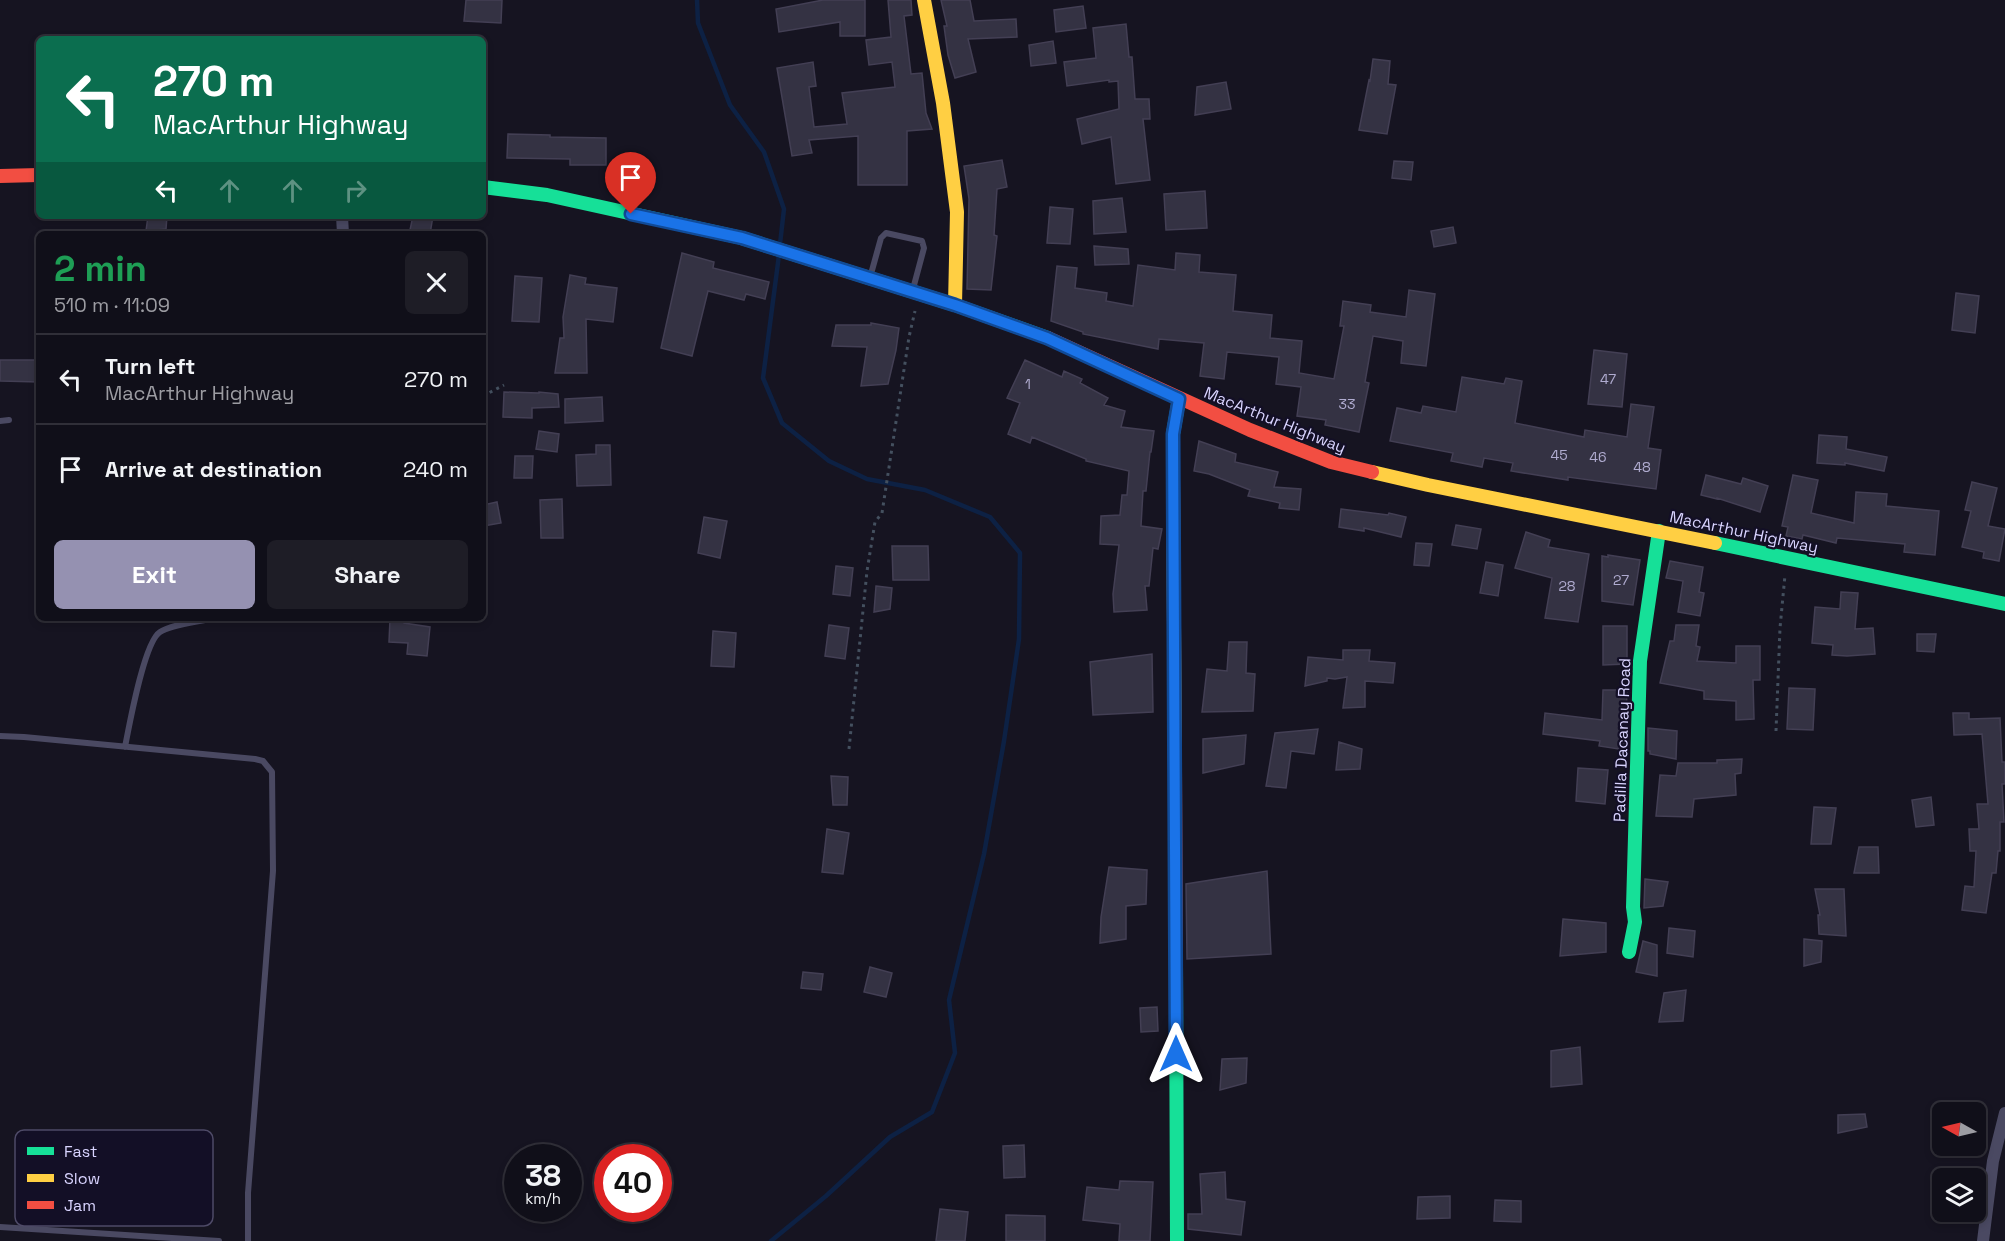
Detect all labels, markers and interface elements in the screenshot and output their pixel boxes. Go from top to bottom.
text: 270 m [153,55,274,108]
icon: left [54,60,132,138]
text: MacArthur Highway [153,107,408,142]
pin [605,152,656,214]
icon: arrive [614,161,647,194]
icon: left [150,174,183,207]
icon: ahead [213,174,246,207]
icon: ahead [276,174,309,207]
icon: right [339,174,372,207]
text: 2 min [54,246,147,292]
button: close [405,251,468,314]
text: 510 m · 11:09 [54,292,170,318]
text: Turn left [105,352,195,380]
icon: left [54,363,87,396]
text: 270 m [404,365,468,393]
house number: 47 [1600,370,1616,388]
house number: 1 [1025,375,1031,393]
text: MacArthur Highway [105,380,294,406]
street label: MacArthur Highway [1201,382,1349,458]
house number: 33 [1339,395,1355,413]
house number: 45 [1550,446,1568,464]
house number: 46 [1589,448,1607,466]
icon: arrive [54,453,87,486]
text: Arrive at destination [105,455,322,483]
text: 240 m [403,455,468,483]
house number: 48 [1633,458,1651,476]
street label: MacArthur Highway [1668,506,1820,558]
button: Exit [54,540,255,609]
button: Share [267,540,468,609]
house number: 27 [1613,571,1629,589]
house number: 28 [1558,577,1576,595]
street label: Padilla Dacanay Road [1609,658,1635,822]
position arrow [1144,1022,1208,1086]
north arrow [1932,1102,1986,1156]
map controls [1932,1102,1986,1222]
legend [15,1130,213,1226]
text: Fast [64,1141,97,1162]
speed limit sign: 40 [594,1144,672,1222]
text: 38 [525,1156,561,1195]
text: Slow [64,1168,100,1189]
button: layers [1932,1168,1986,1222]
text: km/h [525,1189,561,1208]
text: Jam [64,1195,96,1216]

